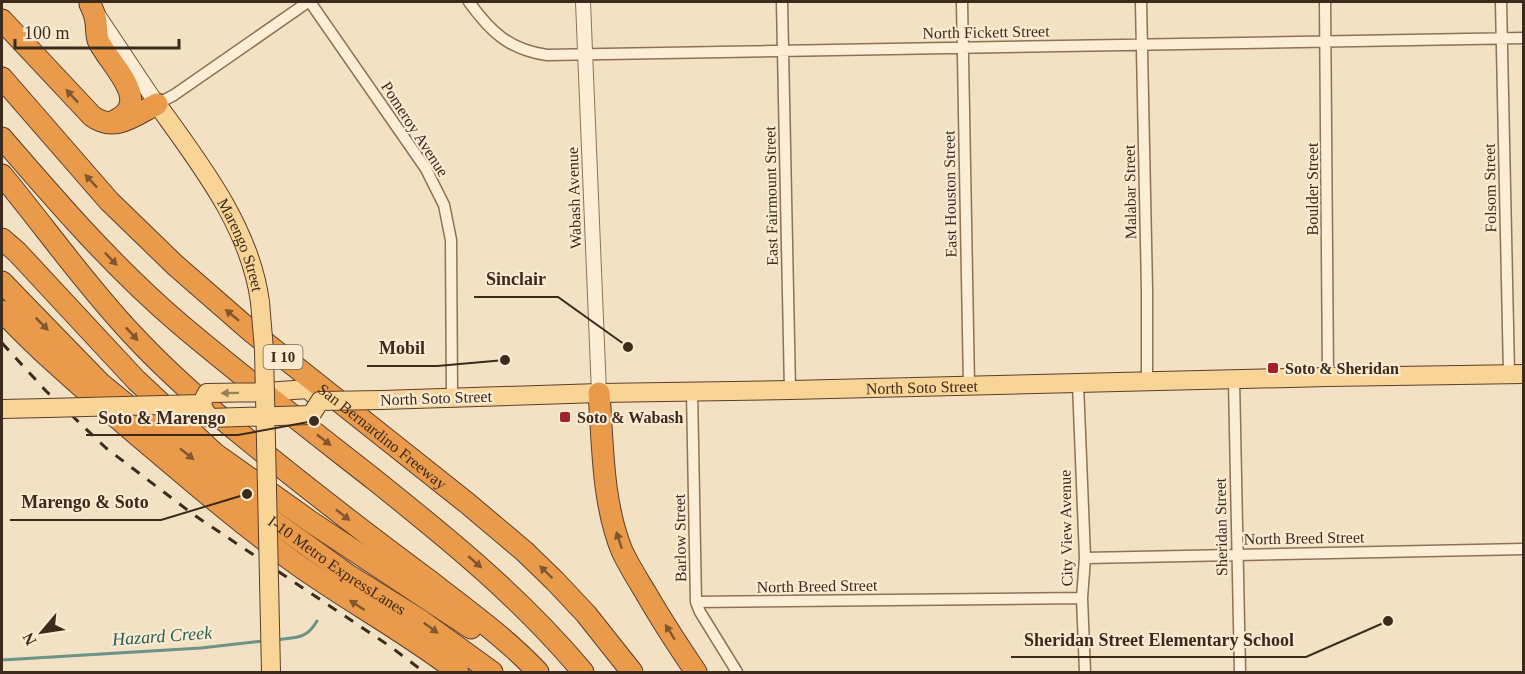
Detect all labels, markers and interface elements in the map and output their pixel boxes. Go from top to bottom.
scale bar [15,12,178,50]
street label: North Fickett Street [922,22,1050,42]
text: 100 m [24,23,70,43]
street label: Pomeroy Avenue [377,78,452,180]
one-way arrow [66,89,80,103]
street label: East Fairmount Street [761,126,781,266]
street label: East Houston Street [940,130,960,258]
street label: Boulder Street [1304,142,1321,235]
street label: Folsom Street [1481,143,1499,233]
street label: Malabar Street [1121,144,1139,239]
street label: Wabash Avenue [564,147,584,249]
one-way arrow [85,174,98,189]
street label: Marengo Street [215,195,267,293]
one-way arrow [104,252,118,266]
callout: Sinclair [474,261,558,297]
text: Sinclair [486,269,546,289]
one-way arrow [224,309,240,322]
one-way arrow [35,317,49,332]
one-way arrow [124,326,138,340]
callout: Mobil [367,330,437,366]
text: Mobil [379,338,425,358]
road number: I 10 [264,345,302,369]
place label: Soto & Sheridan [1285,360,1399,377]
marker: Soto & Sheridan [1266,361,1280,375]
street label: North Soto Street [866,377,979,397]
street label: San Bernardino Freeway [315,380,450,493]
one-way arrow [220,388,239,398]
street label: North Soto Street [380,388,493,408]
callout: Soto & Marengo [86,399,238,435]
text: Soto & Marengo [98,408,226,428]
place label: Soto & Wabash [577,409,684,426]
marker: Soto & Wabash [558,410,572,424]
one-way arrow [316,433,331,445]
one-way arrow [179,447,194,460]
street label: City View Avenue [1056,470,1077,586]
street label: Sheridan Street [1212,477,1230,576]
callout: Marengo & Soto [10,484,161,520]
text: Marengo & Soto [21,492,149,512]
street label: Barlow Street [671,493,689,582]
one-way arrow [336,508,351,520]
street label: I-10 Metro ExpressLanes [265,512,409,618]
street label: North Breed Street [1243,528,1365,548]
one-way arrow [613,531,623,549]
one-way arrow [467,555,482,568]
one-way arrow [538,565,553,579]
street label: North Breed Street [756,576,878,596]
one-way arrow [349,599,365,610]
north arrow [12,602,72,662]
callout: Sheridan Street Elementary School [1011,621,1306,657]
water label: Hazard Creek [110,622,214,650]
one-way arrow [422,622,438,634]
one-way arrow [665,624,676,640]
text: N [19,629,40,648]
text: Sheridan Street Elementary School [1024,630,1294,650]

